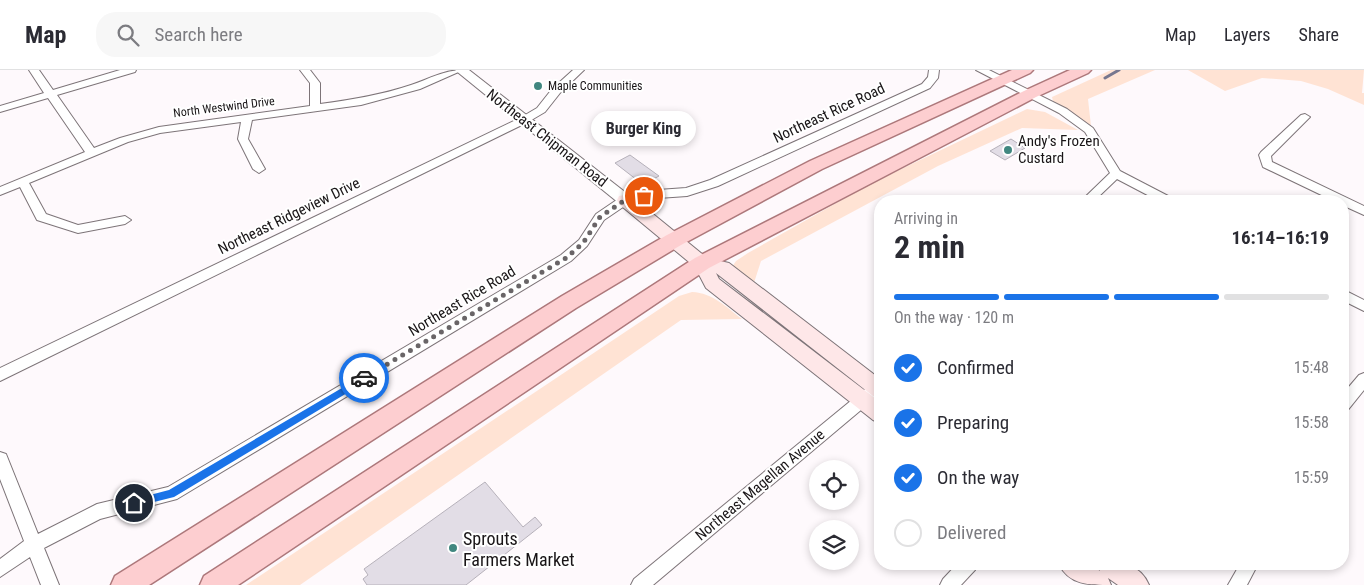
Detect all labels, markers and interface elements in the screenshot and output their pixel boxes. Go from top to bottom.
search box [96,12,446,57]
text: Map [25,21,66,49]
icon: search [114,21,142,49]
text: Search here [154,23,243,46]
text: Map [1165,24,1196,45]
text: Layers [1224,24,1271,45]
text: Share [1299,24,1339,45]
place label: Maple Communities [548,79,643,93]
street label: Northeast Rice Road [770,79,888,147]
marker: Maple Communities [532,80,544,92]
street label: Northeast Chipman Road [483,85,611,191]
street label: North Westwind Drive [172,94,276,120]
callout: Burger King [592,111,696,146]
text: Burger King [606,119,681,138]
place label: Andy's Frozen Custard [1018,132,1100,167]
marker: Andy's Frozen Custard [1002,144,1014,156]
street label: Northeast Ridgeview Drive [215,174,363,258]
pin [623,175,665,217]
icon: bag [630,182,658,210]
text: Arriving in [894,209,958,228]
text: 16:14–16:19 [1231,226,1329,249]
text: 2 min [894,228,965,266]
street label: Northeast Rice Road [405,262,519,340]
text: On the way · 120 m [894,308,1014,327]
courier [339,353,389,403]
icon: check [894,354,922,382]
text: Confirmed [937,356,1014,379]
text: 15:48 [1294,358,1329,377]
icon: car [350,364,378,392]
icon: check [894,409,922,437]
text: Preparing [937,411,1009,434]
text: 15:58 [1294,413,1329,432]
street label: Northeast Magellan Avenue [692,426,828,544]
map controls [809,460,859,570]
button: locate [809,460,859,510]
icon: check [894,464,922,492]
text: On the way [937,466,1019,489]
text: 15:59 [1294,468,1329,487]
pin [113,482,155,524]
icon: home [120,489,148,517]
button: layers [809,520,859,570]
text: Delivered [937,521,1006,544]
place label: Sprouts Farmers Market [463,528,575,570]
marker: Sprouts Farmers Market [447,542,459,554]

